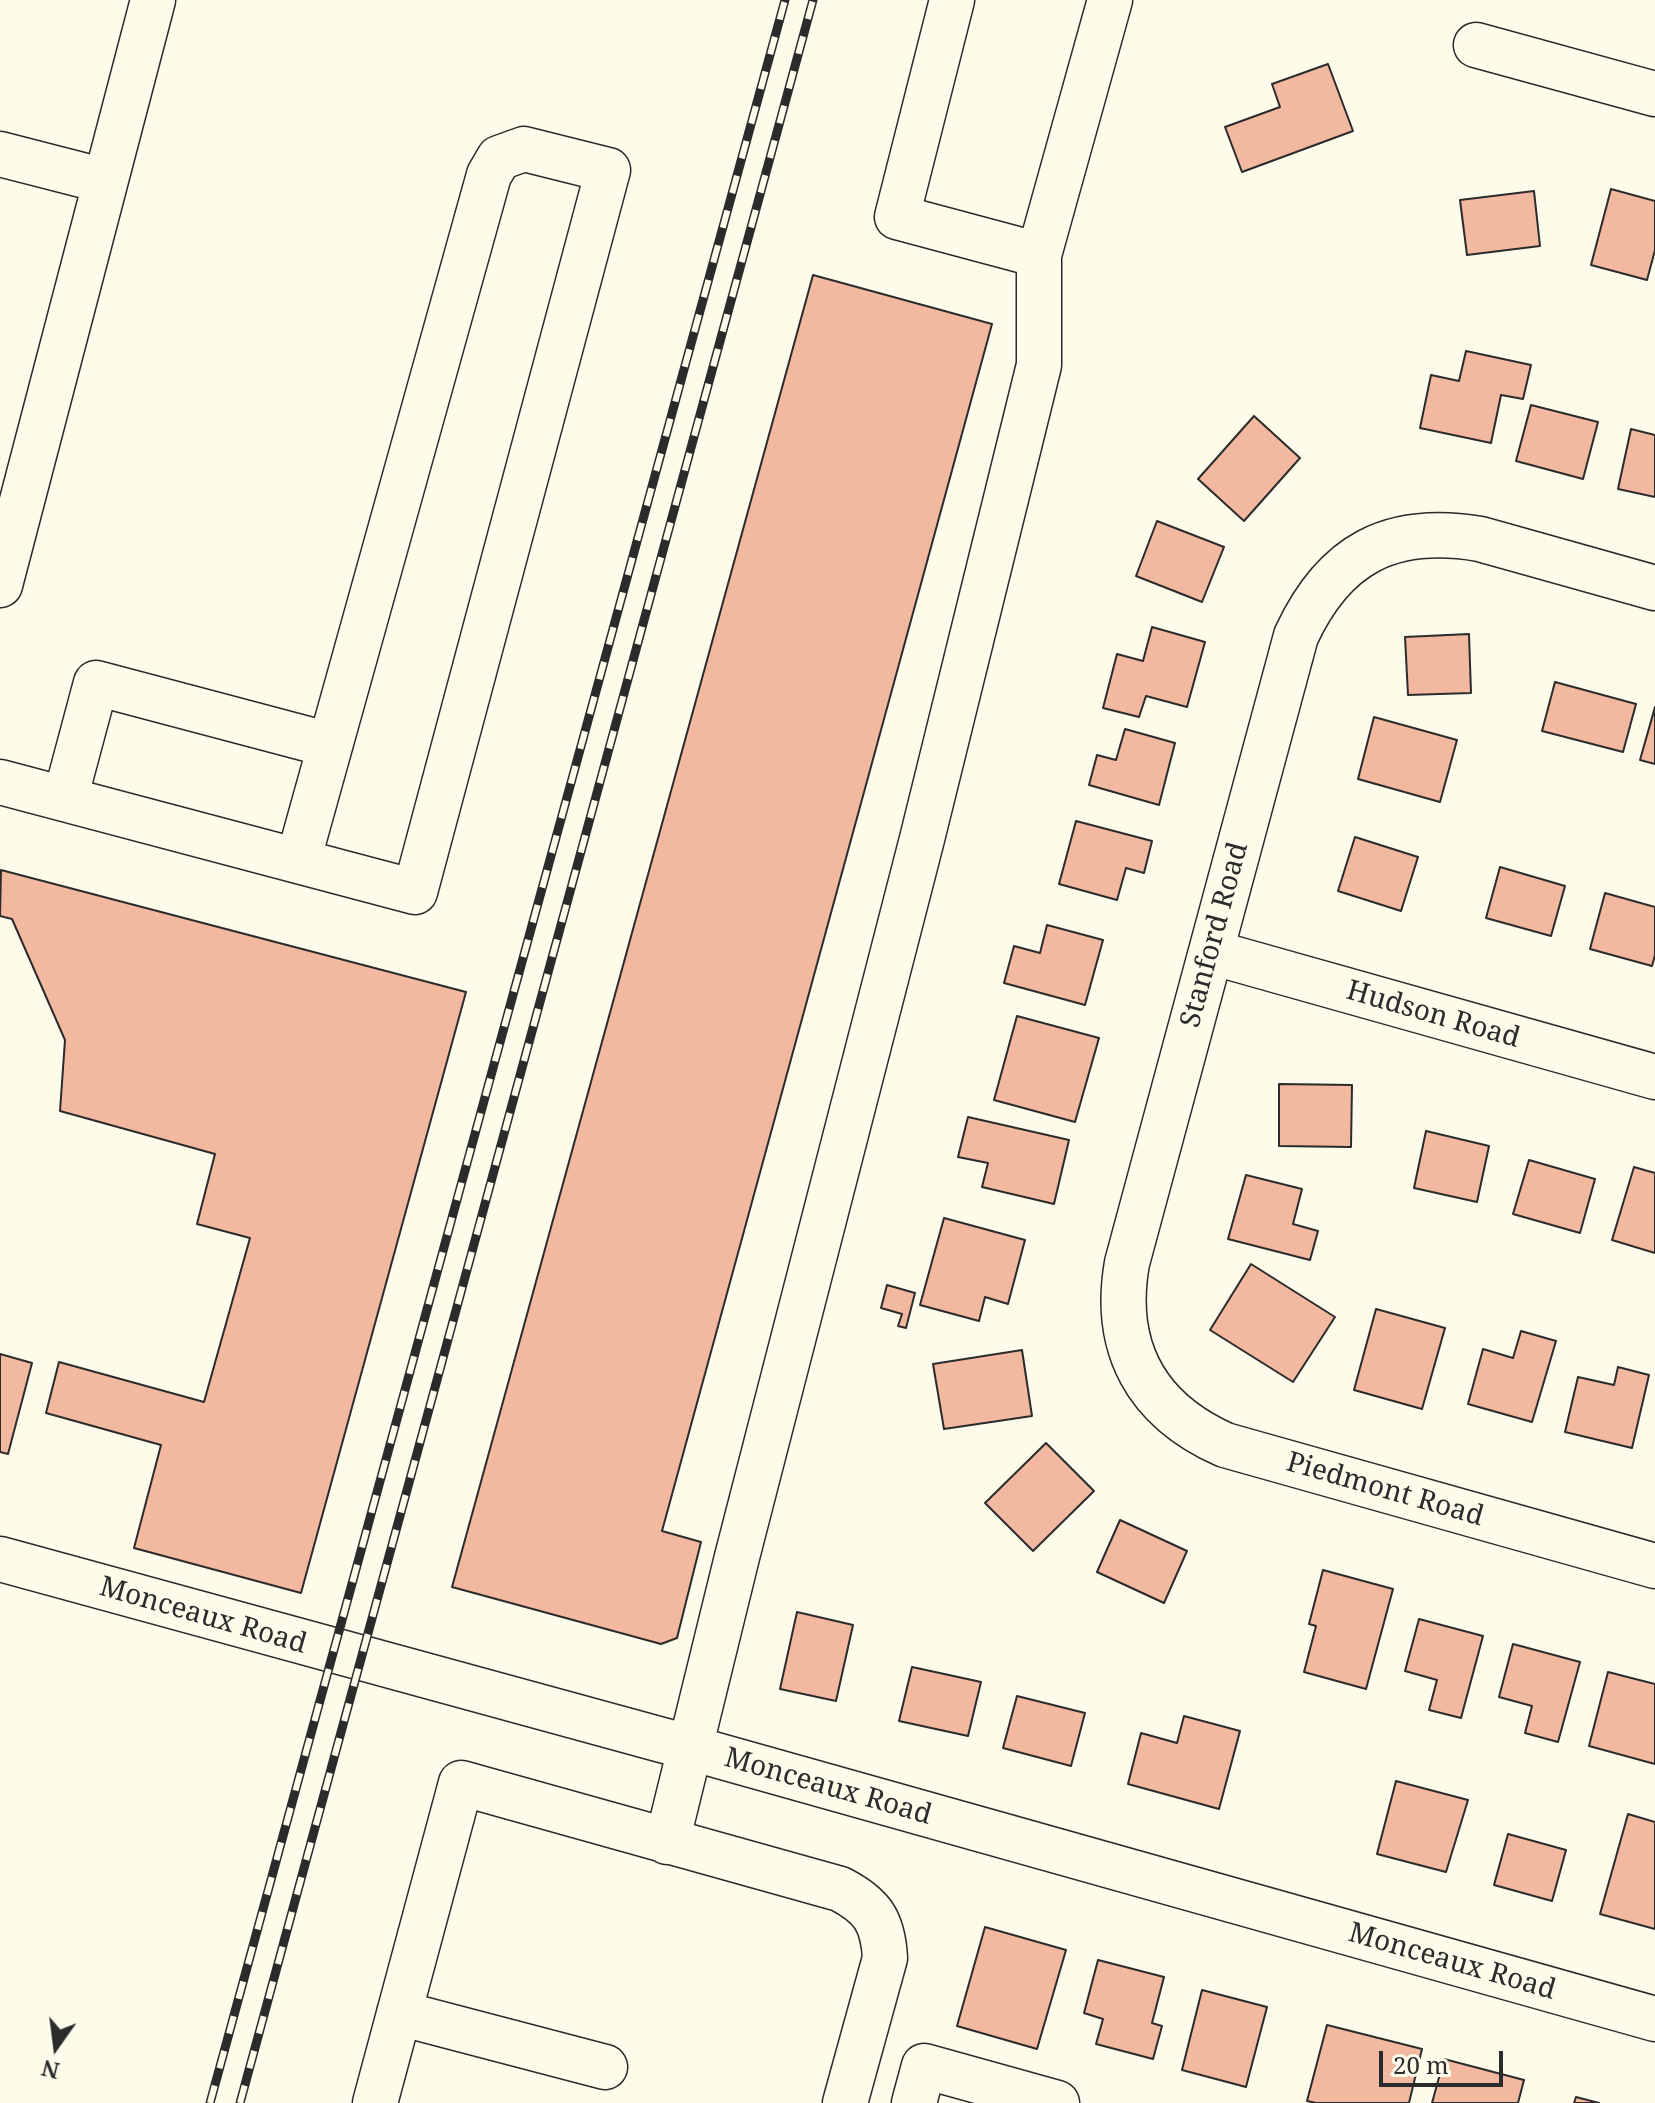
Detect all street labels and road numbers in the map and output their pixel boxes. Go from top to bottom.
street label: Stanford Road [1174,839,1256,1031]
street label: Hudson Road [1342,974,1524,1056]
street label: Piedmont Road [1283,1446,1487,1534]
street label: Monceaux Road [96,1570,310,1662]
street label: Monceaux Road [721,1741,935,1833]
street label: Monceaux Road [1345,1916,1559,2008]

